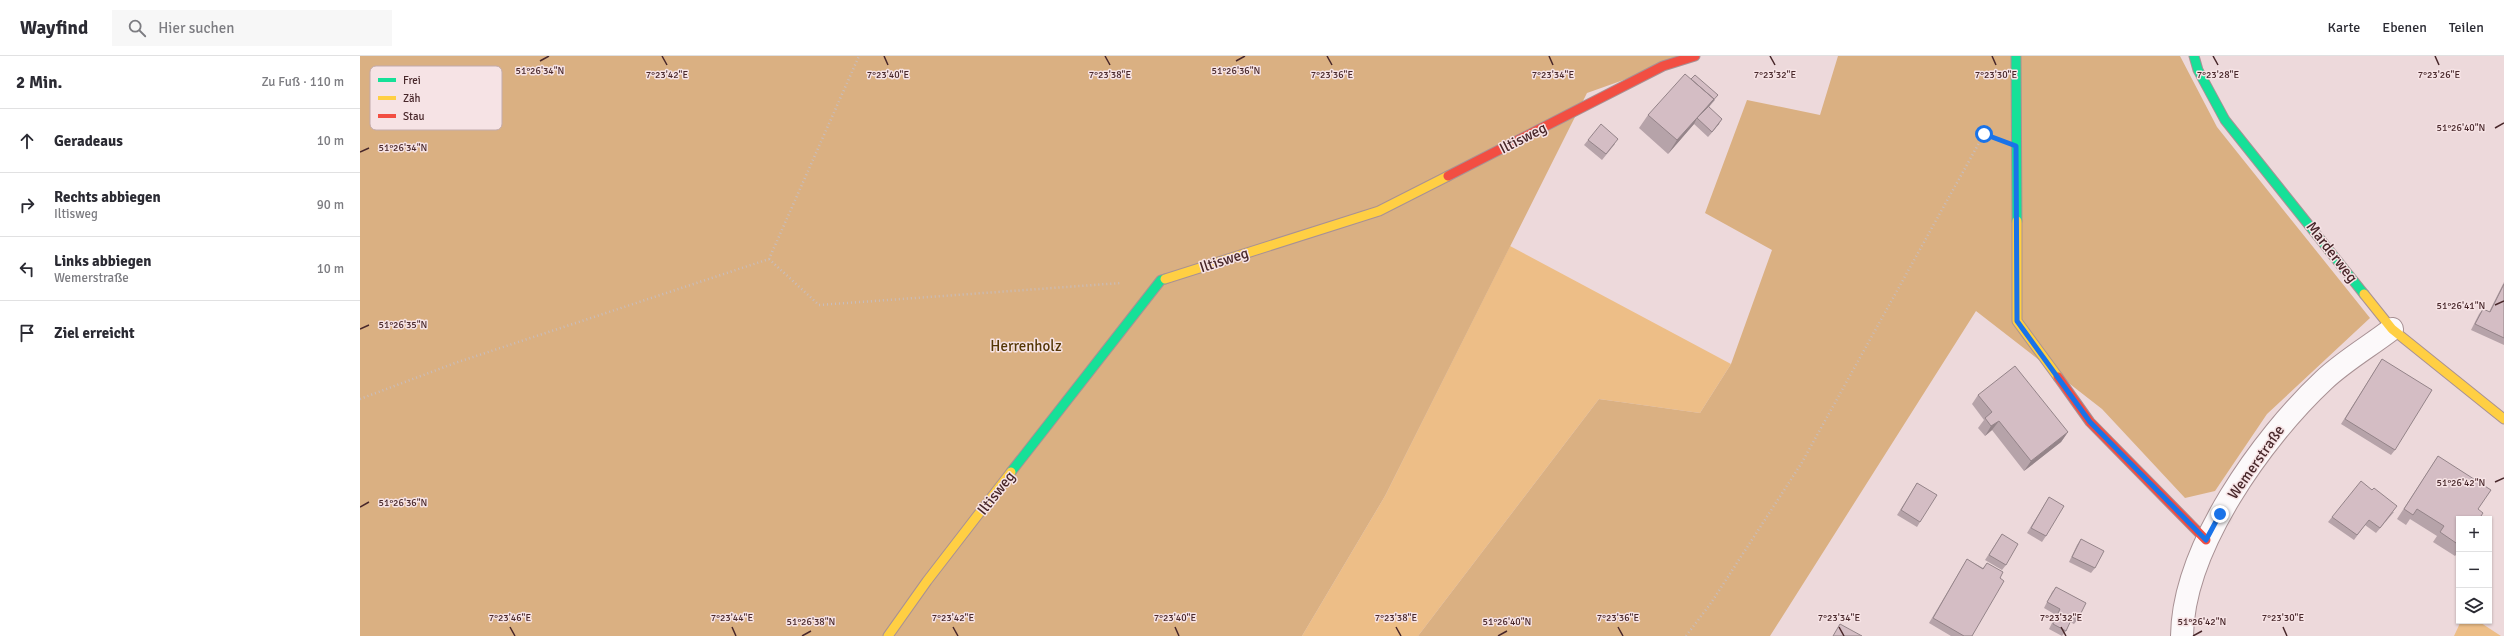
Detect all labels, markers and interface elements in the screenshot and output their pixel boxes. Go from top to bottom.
search box [112,10,392,46]
text: Wayfind [20,16,88,40]
icon: search [126,17,148,39]
text: Hier suchen [158,19,234,37]
text: Karte [2328,19,2360,36]
text: Ebenen [2382,19,2427,36]
text: Teilen [2449,19,2484,36]
text: 51°26'34"N [516,65,564,77]
text: 51°26'36"N [1212,65,1260,77]
legend [370,66,502,130]
text: 7°23'42"E [646,69,688,81]
text: 7°23'40"E [867,69,909,81]
text: 7°23'38"E [1089,69,1131,81]
text: 7°23'36"E [1311,69,1353,81]
text: 7°23'34"E [1532,69,1574,81]
text: 7°23'32"E [1754,69,1796,81]
text: 7°23'30"E [1975,69,2017,81]
text: 7°23'28"E [2197,69,2239,81]
text: 7°23'26"E [2418,69,2460,81]
text: 2 Min. [16,72,62,93]
text: Zu Fuß · 110 m [261,74,344,90]
text: Frei [403,74,421,87]
text: Zäh [403,92,421,105]
text: Stau [403,110,425,123]
street label: Iltisweg [1496,118,1550,158]
text: 51°26'40"N [2437,122,2485,134]
route start [1975,125,1993,143]
icon: ahead [16,130,38,152]
text: Geradeaus [54,132,123,150]
text: 10 m [317,133,344,149]
text: 51°26'34"N [379,142,427,154]
text: Rechts abbiegen [54,188,161,206]
icon: right [16,194,38,216]
text: 90 m [317,197,344,213]
text: Iltisweg [54,206,98,222]
street label: Marderweg [2303,218,2361,286]
street label: Iltisweg [1197,244,1251,276]
text: Links abbiegen [54,252,151,270]
icon: left [16,258,38,280]
text: 10 m [317,261,344,277]
text: Wemerstraße [54,270,129,286]
text: 51°26'41"N [2437,300,2485,312]
text: 51°26'35"N [379,319,427,331]
icon: arrive [16,322,38,344]
text: Ziel erreicht [54,324,135,342]
park label: Herrenholz [990,337,1062,355]
street label: Wemerstraße [2224,421,2288,503]
street label: Iltisweg [973,467,1019,518]
text: 51°26'42"N [2437,477,2485,489]
text: 51°26'36"N [379,497,427,509]
route end [2211,505,2229,523]
map controls [2456,516,2492,624]
button: + [2456,516,2492,552]
button: − [2456,552,2492,588]
button: layers [2456,588,2492,624]
text: 7°23'46"E [489,612,531,624]
text: 7°23'44"E [711,612,753,624]
text: 7°23'42"E [932,612,974,624]
text: 7°23'40"E [1154,612,1196,624]
text: 7°23'38"E [1375,612,1417,624]
text: 7°23'36"E [1597,612,1639,624]
text: 7°23'34"E [1818,612,1860,624]
text: 7°23'32"E [2040,612,2082,624]
text: 7°23'30"E [2262,612,2304,624]
text: 51°26'38"N [787,616,835,628]
text: 51°26'40"N [1483,616,1531,628]
text: 51°26'42"N [2178,616,2226,628]

